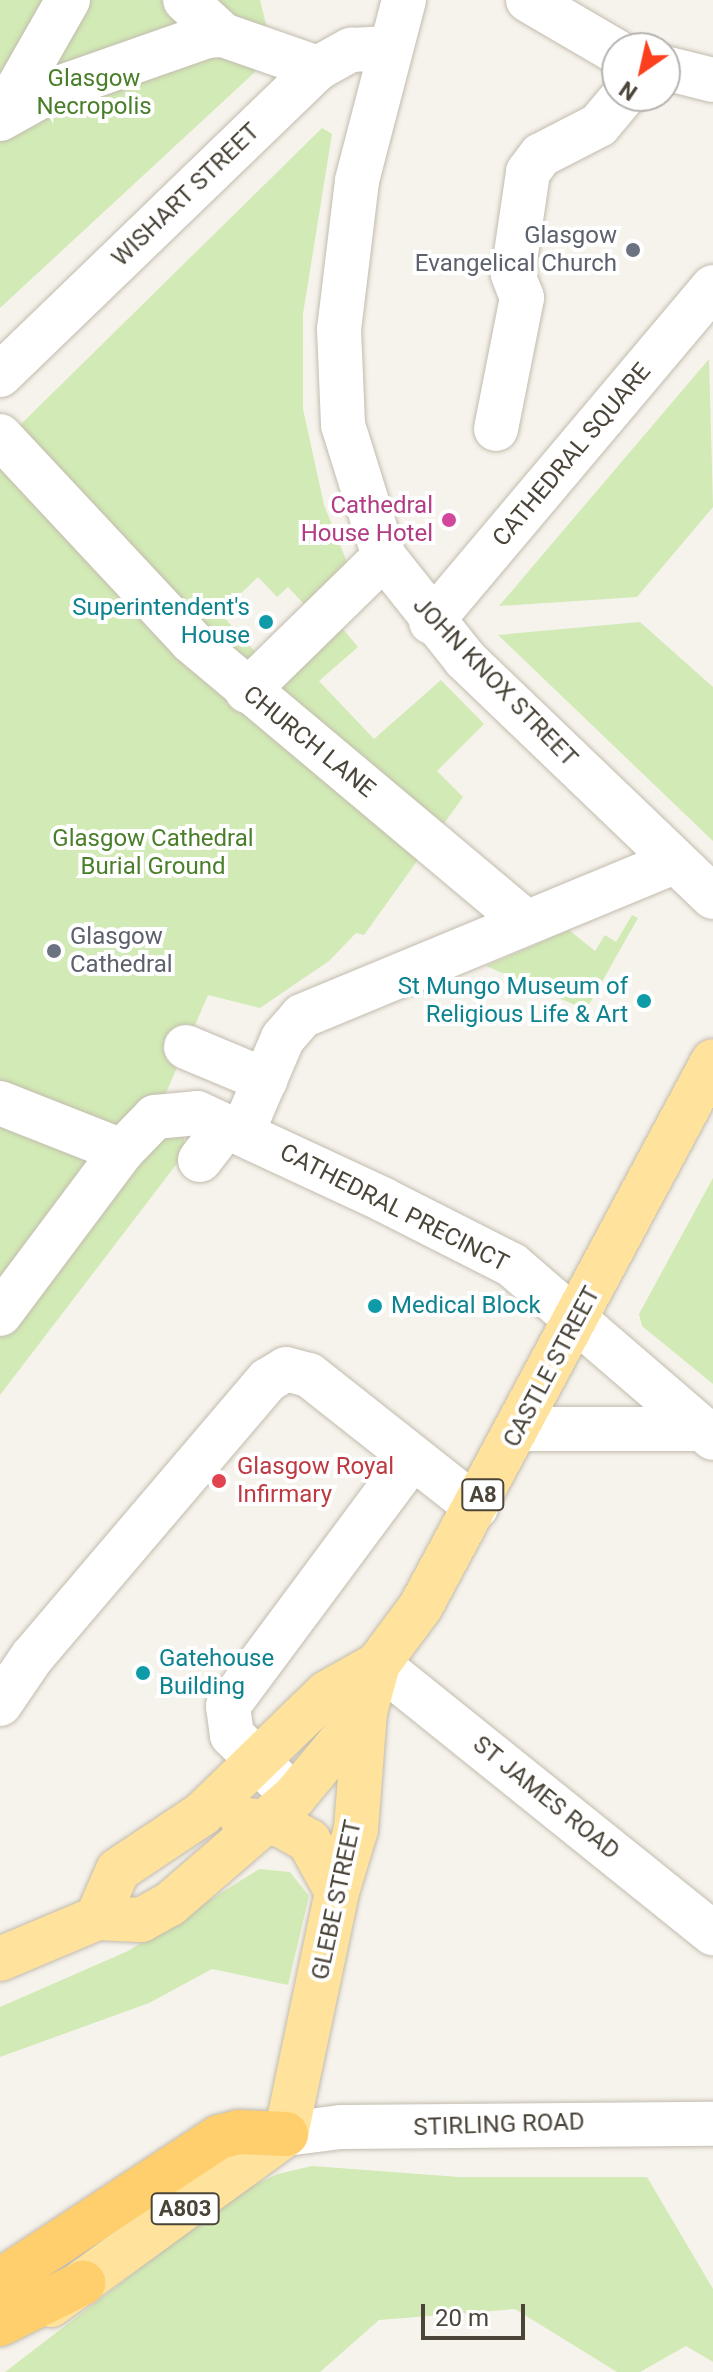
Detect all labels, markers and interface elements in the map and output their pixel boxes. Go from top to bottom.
north arrow [601,32,681,112]
park label: Glasgow Necropolis [36,65,152,121]
text: N [615,76,642,105]
street label: WISHART STREET [106,117,266,273]
place label: Glasgow Evangelical Church [415,222,617,278]
marker: Glasgow Evangelical Church [624,241,642,259]
street label: CATHEDRAL SQUARE [487,358,657,552]
place label: Cathedral House Hotel [301,492,433,548]
marker: Cathedral House Hotel [440,511,458,529]
street label: JOHN KNOX STREET [407,591,583,773]
place label: Superintendent's House [72,594,250,650]
marker: Superintendent's House [257,613,275,631]
street label: CHURCH LANE [237,680,381,804]
park label: Glasgow Cathedral Burial Ground [52,825,254,881]
place label: Glasgow Cathedral [70,923,173,979]
marker: Glasgow Cathedral [45,942,63,960]
place label: St Mungo Museum of Religious Life & Art [398,973,628,1029]
marker: St Mungo Museum of Religious Life & Art [635,992,653,1010]
street label: CATHEDRAL PRECINCT [275,1138,513,1278]
street label: CASTLE STREET [498,1282,606,1452]
place label: Medical Block [391,1292,541,1320]
marker: Medical Block [366,1297,384,1315]
place label: Glasgow Royal Infirmary [237,1453,394,1509]
marker: Glasgow Royal Infirmary [208,1470,230,1492]
road number: A8 [461,1477,505,1513]
place label: Gatehouse Building [159,1645,274,1701]
marker: Gatehouse Building [134,1664,152,1682]
street label: ST JAMES ROAD [467,1730,625,1866]
street label: GLEBE STREET [306,1817,368,1983]
street label: STIRLING ROAD [413,2108,585,2142]
road number: A803 [149,2191,221,2227]
scale bar [425,2288,529,2338]
text: 20 m [435,2304,489,2332]

